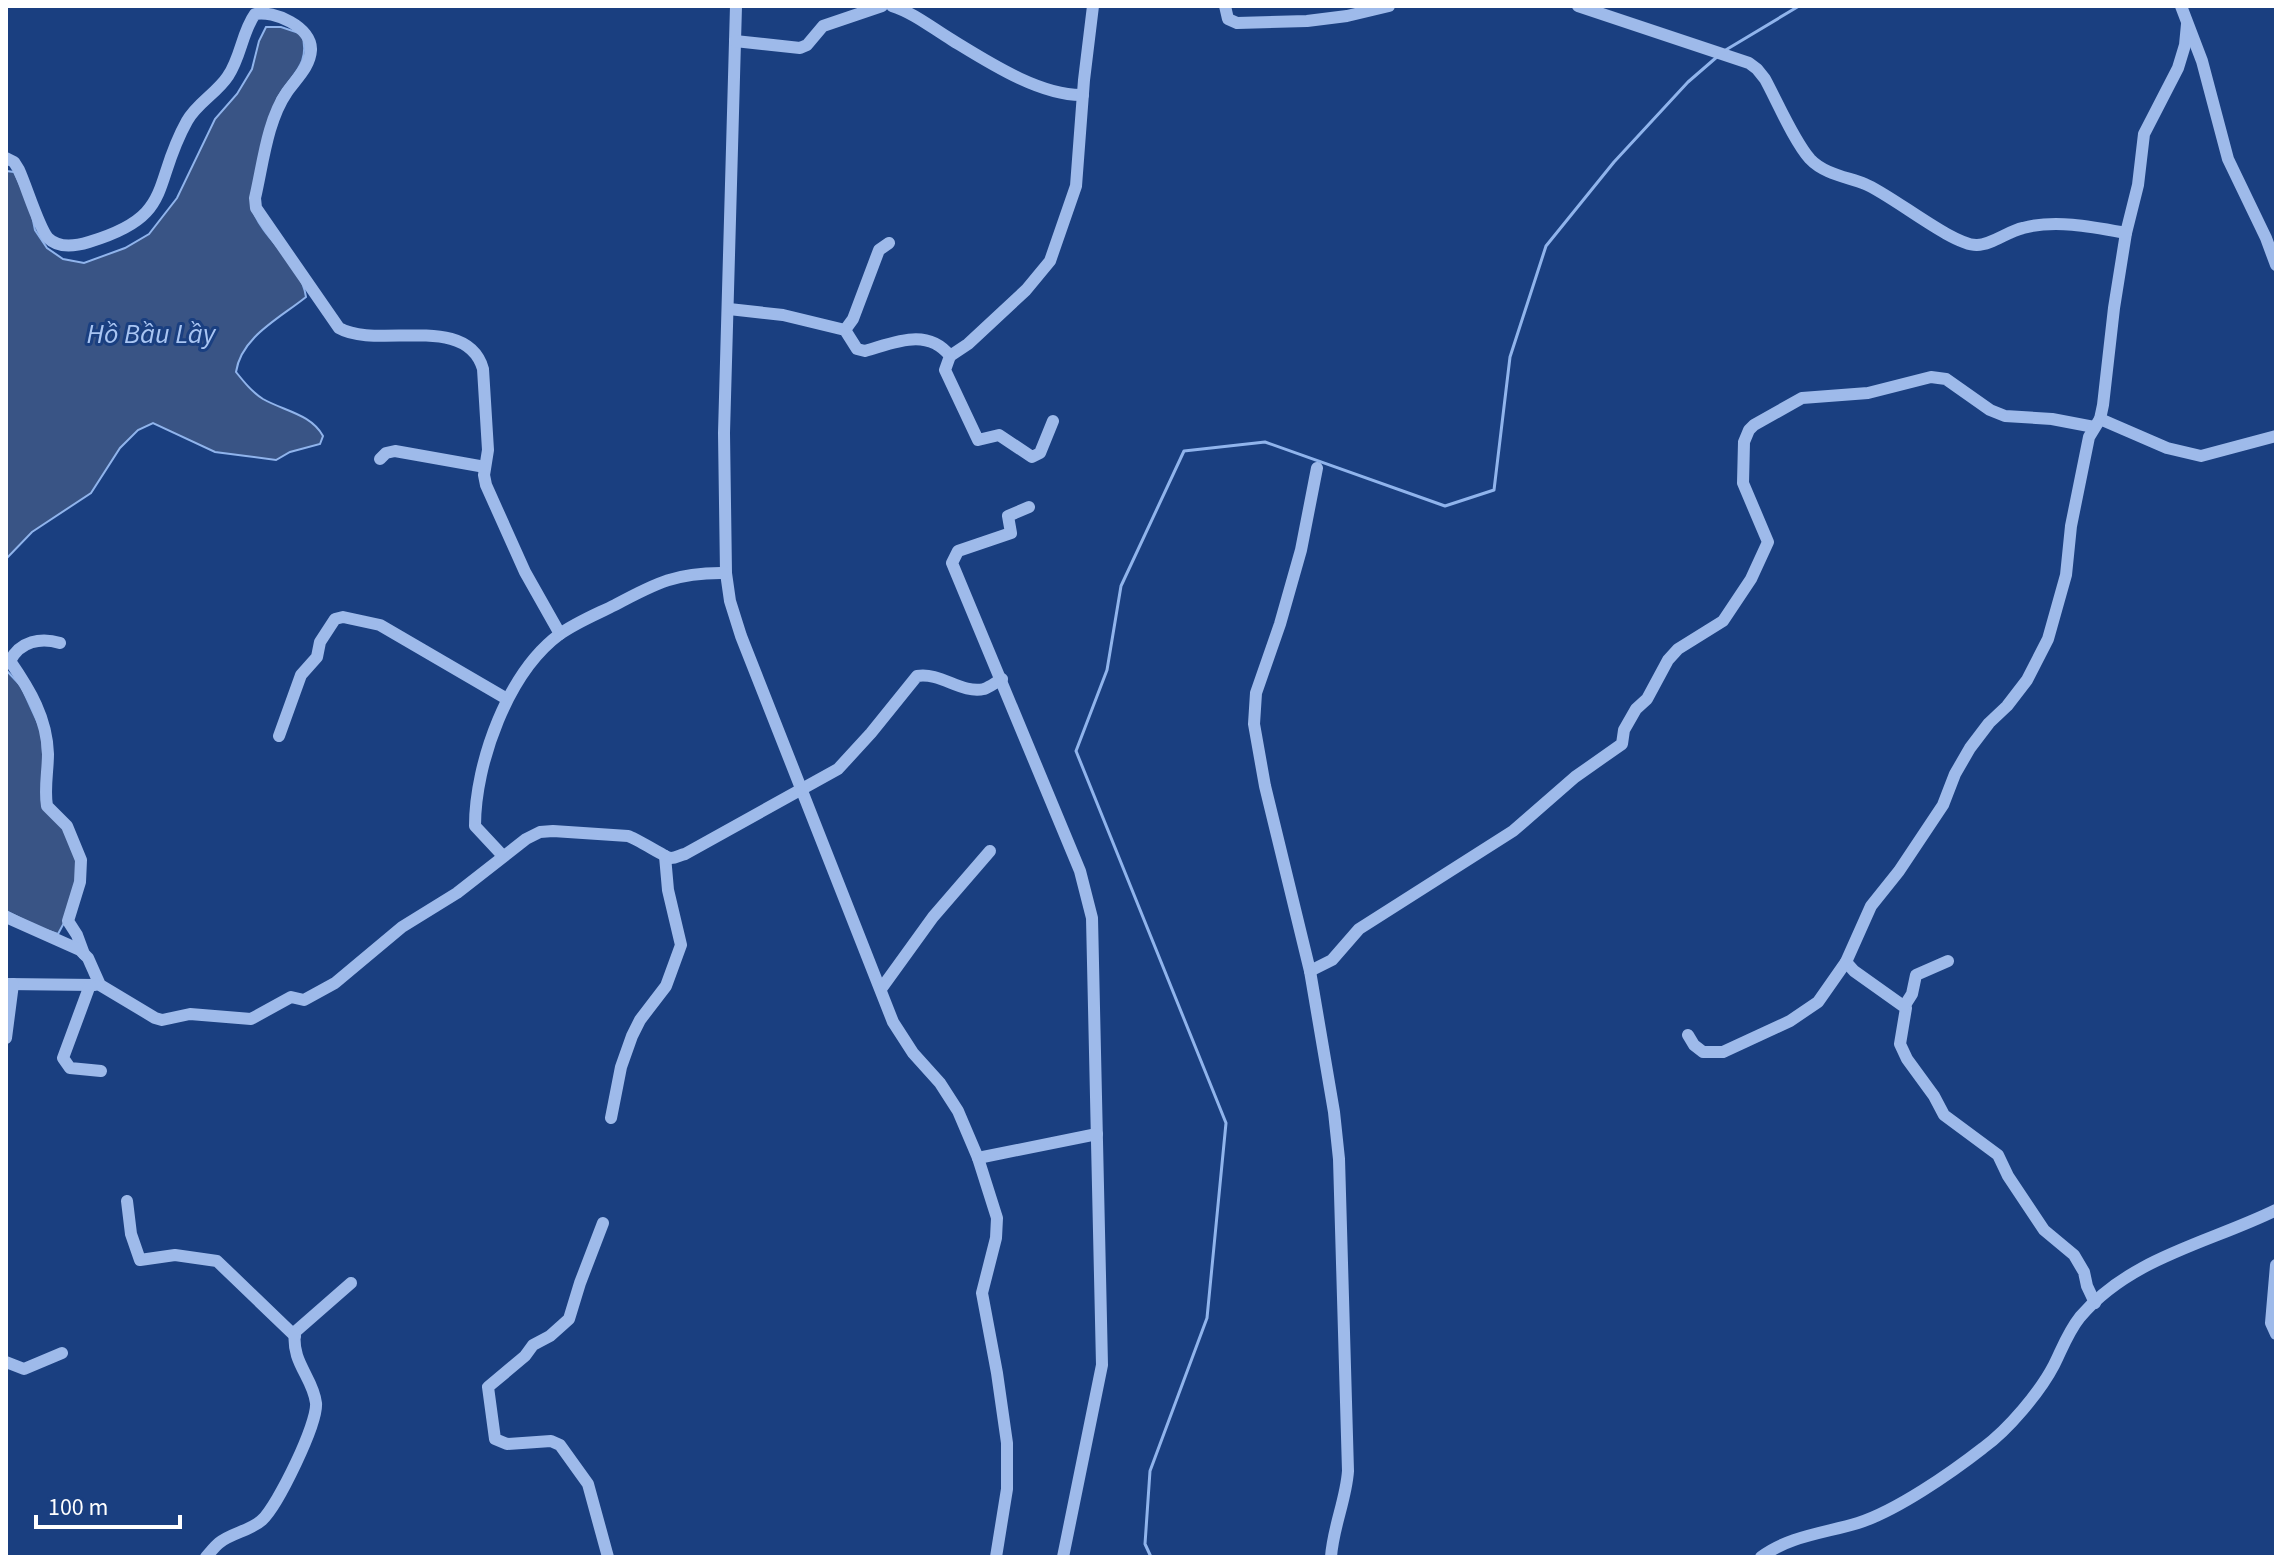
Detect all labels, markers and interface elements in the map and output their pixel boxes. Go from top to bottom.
water label: Hồ Bầu Lầy [87,314,217,354]
scale bar [36,1479,180,1529]
text: 100 m [48,1490,108,1525]

